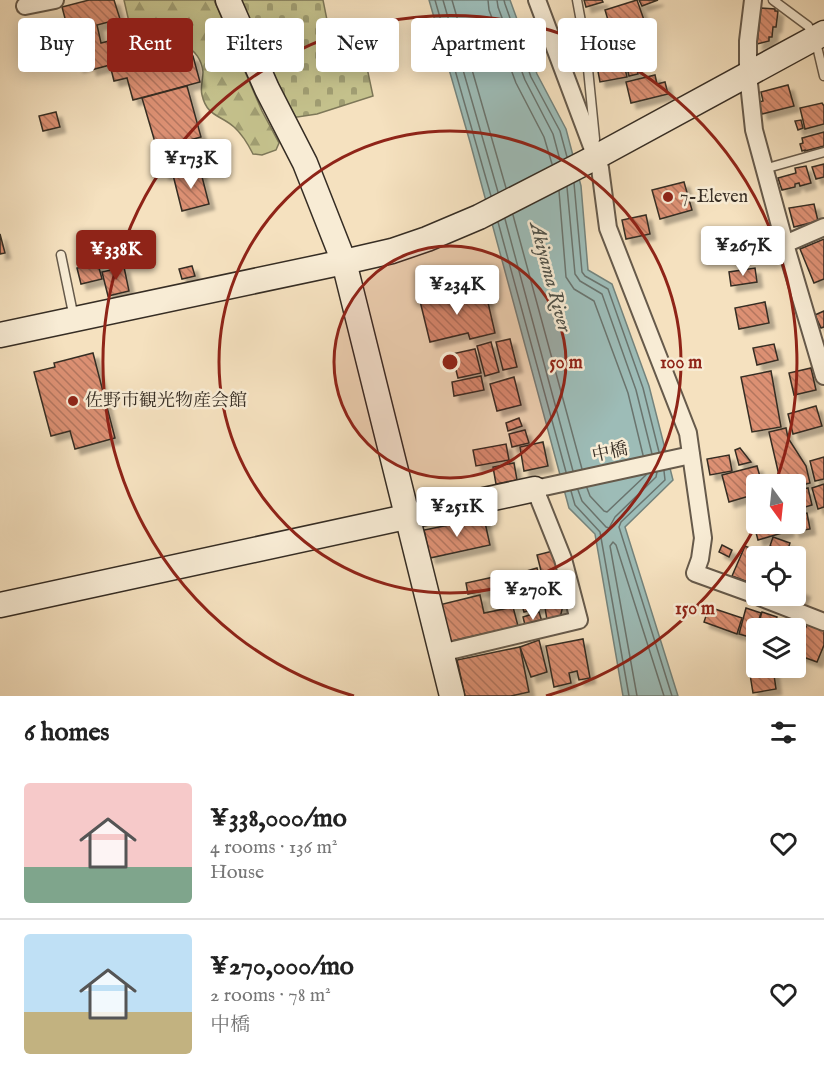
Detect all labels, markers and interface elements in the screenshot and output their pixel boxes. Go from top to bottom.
chip: Buy [18,18,95,72]
chip: Rent [107,18,193,72]
chip: Filters [205,18,304,72]
chip: New [316,18,399,72]
chip: Apartment [411,18,546,72]
chip: House [558,18,657,72]
pin: ¥173K [149,139,233,190]
text: ¥173K [164,146,218,171]
place label: 7-Eleven [680,186,749,209]
marker: 7-Eleven [661,190,675,204]
water label: Akiyama River [523,218,577,336]
pin: ¥267K [701,226,785,277]
pin: ¥338K [74,230,158,281]
text: ¥267K [715,233,771,258]
text: ¥338K [90,237,142,262]
pin: ¥234K [415,265,499,316]
text: ¥234K [429,272,485,297]
centre of rings [440,352,460,372]
text: 50 m [549,352,583,375]
text: 100 m [660,352,702,375]
place label: 佐野市観光物産会館 [85,390,247,413]
marker: 佐野市観光物産会館 [66,394,80,408]
street label: 中橋 [590,438,630,468]
north arrow [746,474,806,534]
map controls [746,474,806,678]
pin: ¥251K [415,487,499,538]
text: ¥251K [430,494,484,519]
button: locate [746,546,806,606]
pin: ¥270K [491,570,575,621]
text: ¥270K [504,577,562,602]
text: 150 m [675,598,715,621]
button: layers [746,618,806,678]
text: 6 homes [24,716,109,749]
icon: filters [767,716,800,749]
text: ¥338,000/mo [210,802,347,835]
icon: home [72,807,144,879]
icon: heart [767,827,800,860]
text: 4 rooms · 136 m² [210,835,337,860]
text: House [210,860,264,885]
text: ¥270,000/mo [210,950,354,983]
icon: home [72,958,144,1030]
icon: heart [767,978,800,1011]
text: 2 rooms · 78 m² [210,983,331,1008]
text: 中橋 [210,1013,250,1038]

